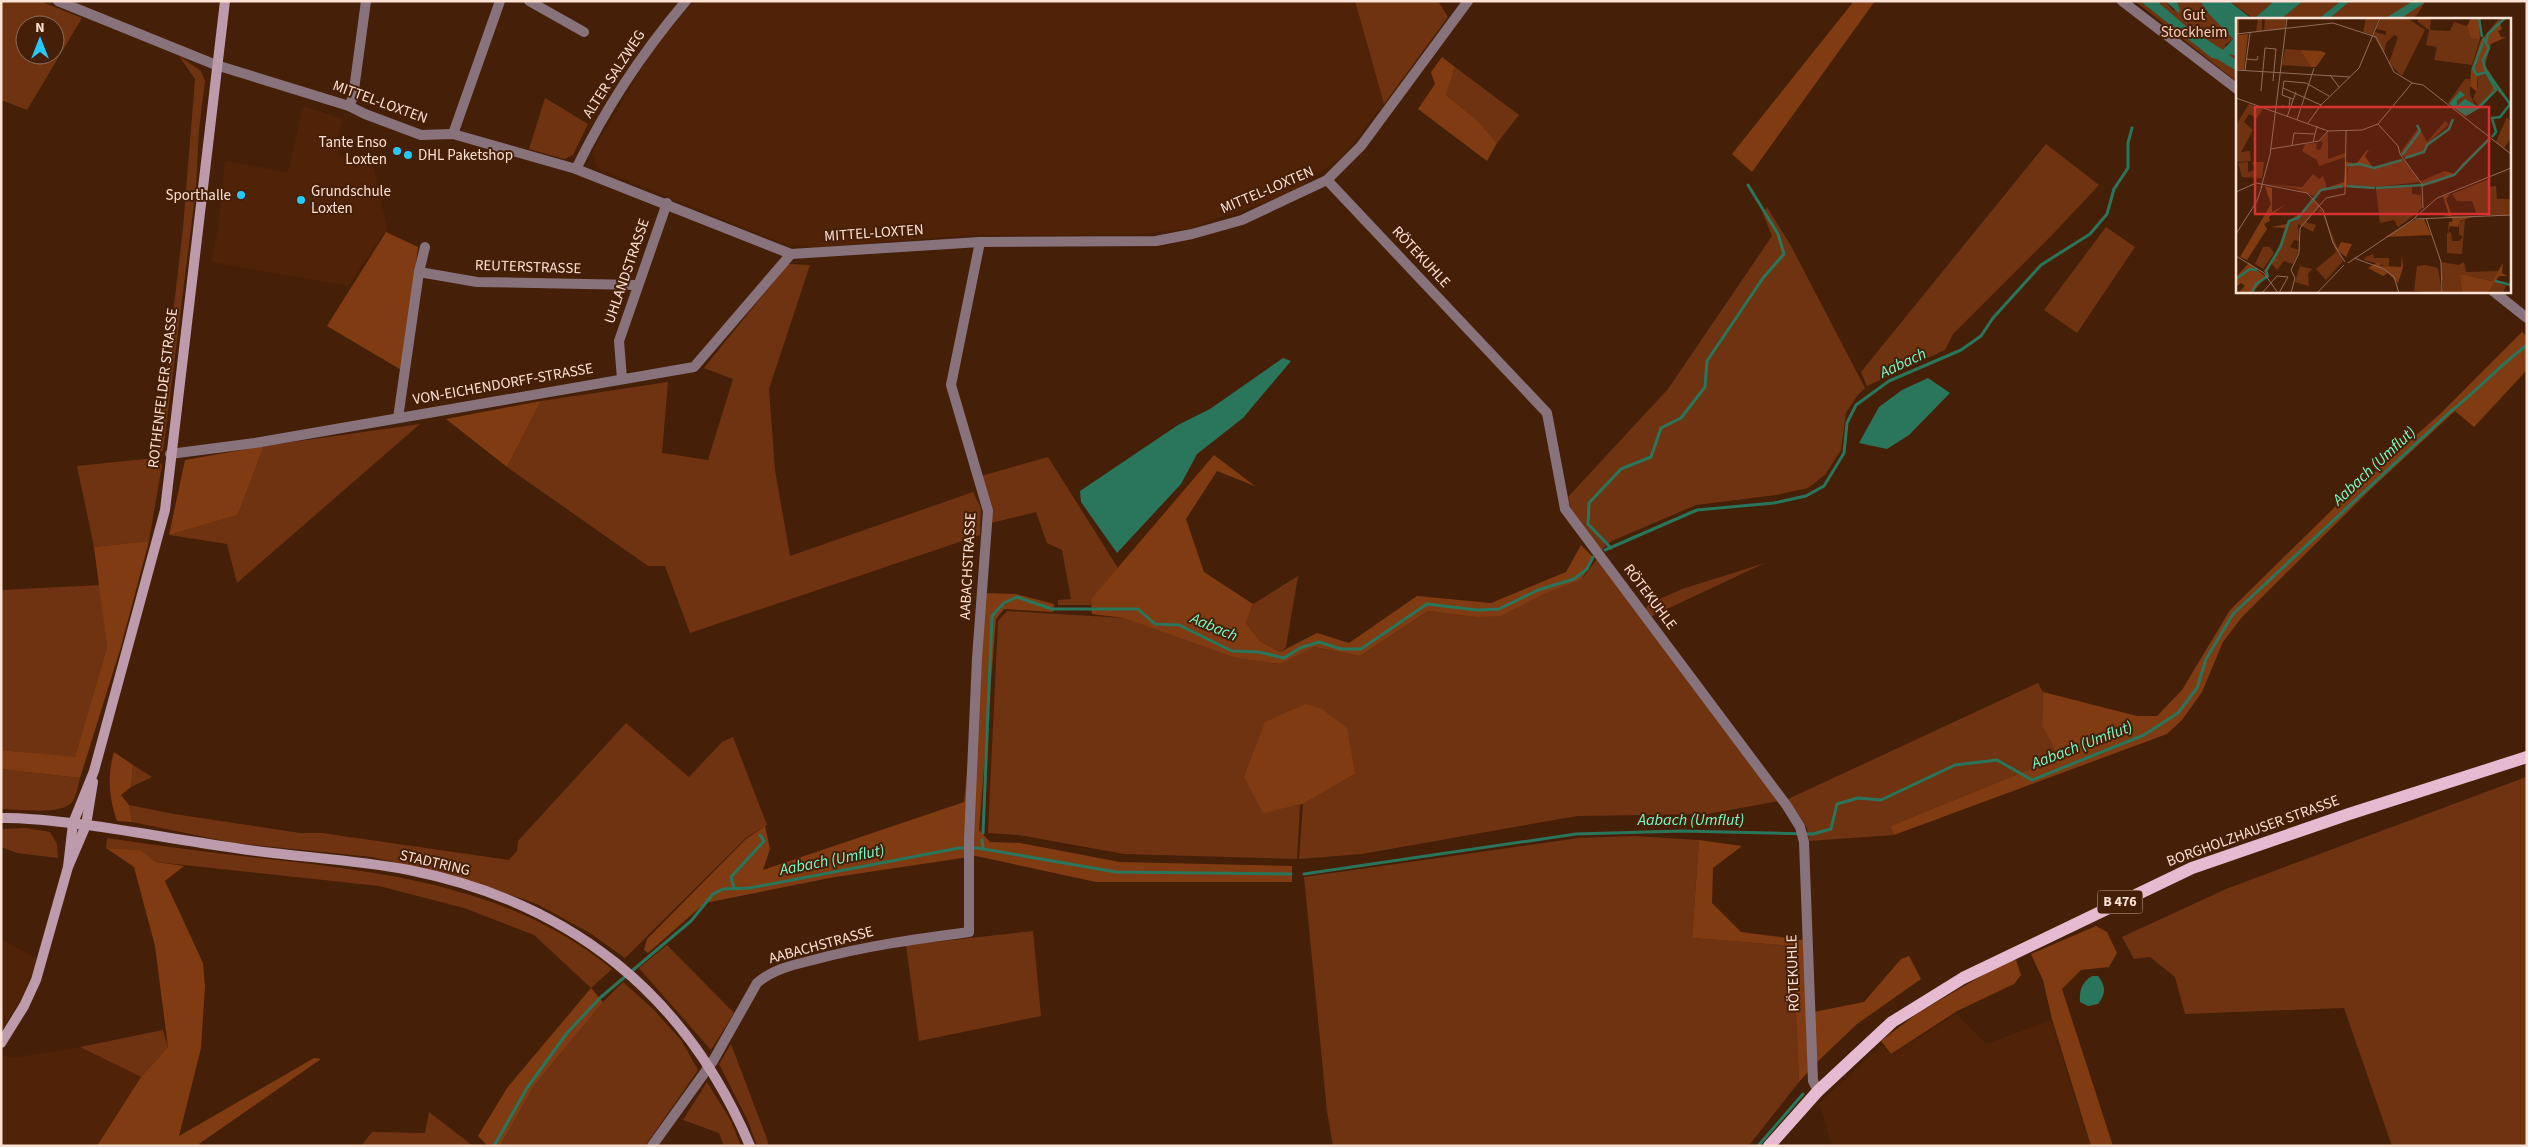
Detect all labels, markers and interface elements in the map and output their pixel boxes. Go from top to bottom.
park label: Gut Stockheim [2161,5,2227,43]
north arrow [15,15,65,65]
text: N [35,18,45,38]
inset map [2236,18,2510,292]
street label: ALTER SALZWEG [578,26,650,122]
street label: MITTEL-LOXTEN [330,75,430,129]
place label: Tante Enso Loxten [318,132,387,170]
marker: Tante Enso Loxten [391,145,403,157]
place label: DHL Paketshop [418,145,513,166]
marker: DHL Paketshop [402,149,414,161]
street label: MITTEL-LOXTEN [1217,161,1317,219]
place label: Grundschule Loxten [311,181,391,219]
place label: Sporthalle [165,185,231,206]
marker: Sporthalle [235,189,247,201]
marker: Grundschule Loxten [295,194,307,206]
street label: UHLANDSTRASSE [599,216,655,326]
street label: MITTEL-LOXTEN [824,219,924,247]
street label: RÖTEKUHLE [1387,222,1455,292]
street label: REUTERSTRASSE [474,255,582,279]
street label: ROTHENFELDER STRASSE [143,307,183,469]
water label: Aabach [1875,343,1930,384]
street label: VON-EICHENDORFF-STRASSE [411,358,595,410]
water label: Aabach (Umflut) [2327,422,2420,511]
street label: AABACHSTRASSE [955,512,981,620]
street label: RÖTEKUHLE [1618,560,1682,634]
water label: Aabach [1186,607,1241,647]
water label: Aabach (Umflut) [2027,716,2136,775]
street label: BORGHOLZHAUSER STRASSE [2164,790,2342,872]
water label: Aabach (Umflut) [1637,809,1744,831]
water label: Aabach (Umflut) [777,839,886,881]
street label: STADTRING [398,845,472,881]
road number: B 476 [2098,890,2142,914]
street label: AABACHSTRASSE [766,921,876,969]
street label: RÖTEKUHLE [1781,934,1805,1012]

